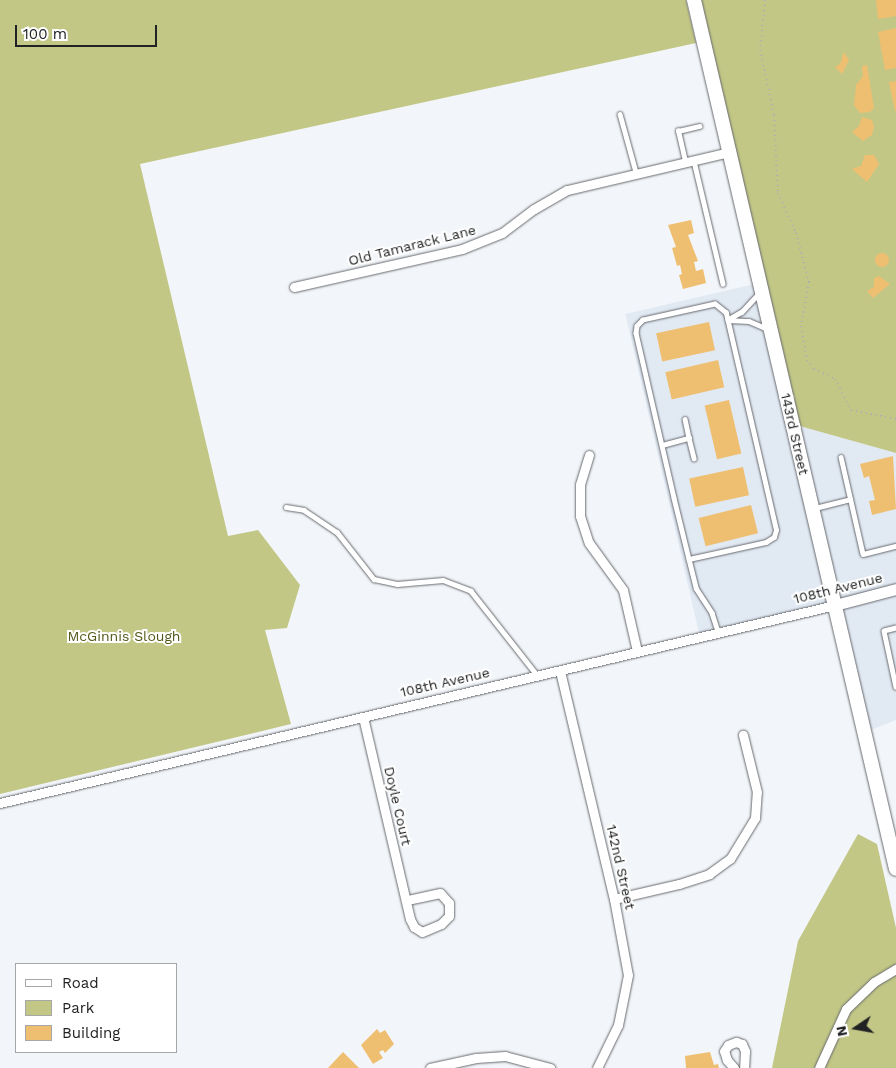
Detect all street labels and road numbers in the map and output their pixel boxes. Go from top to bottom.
street label: Old Tamarack Lane [346,221,478,269]
street label: 143rd Street [777,392,813,476]
street label: 108th Avenue [792,569,884,607]
street label: 108th Avenue [398,664,492,700]
street label: Doyle Court [381,765,415,847]
street label: 142nd Street [603,823,639,911]

